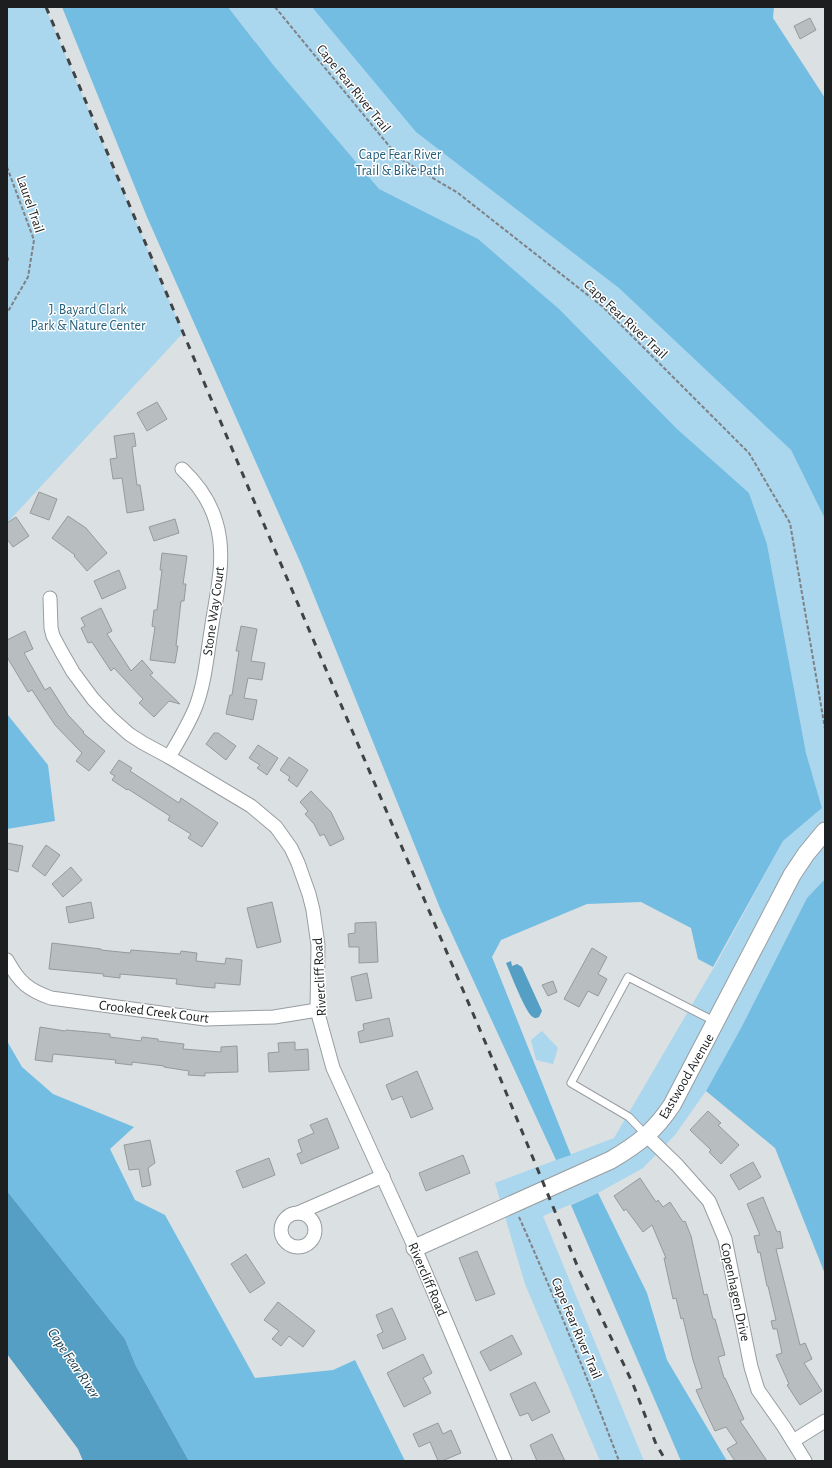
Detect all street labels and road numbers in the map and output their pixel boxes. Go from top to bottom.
street label: Cape Fear River Trail [314,42,393,135]
street label: Laurel Trail [14,174,46,235]
street label: Cape Fear River Trail [581,278,670,362]
street label: Stone Way Court [201,565,227,657]
street label: Rivercliff Road [311,937,329,1017]
street label: Crooked Creek Court [98,998,210,1026]
street label: Eastwood Avenue [657,1031,717,1122]
street label: Rivercliff Road [405,1240,449,1318]
street label: Copenhagen Drive [718,1242,752,1343]
street label: Cape Fear River Trail [548,1276,604,1381]

